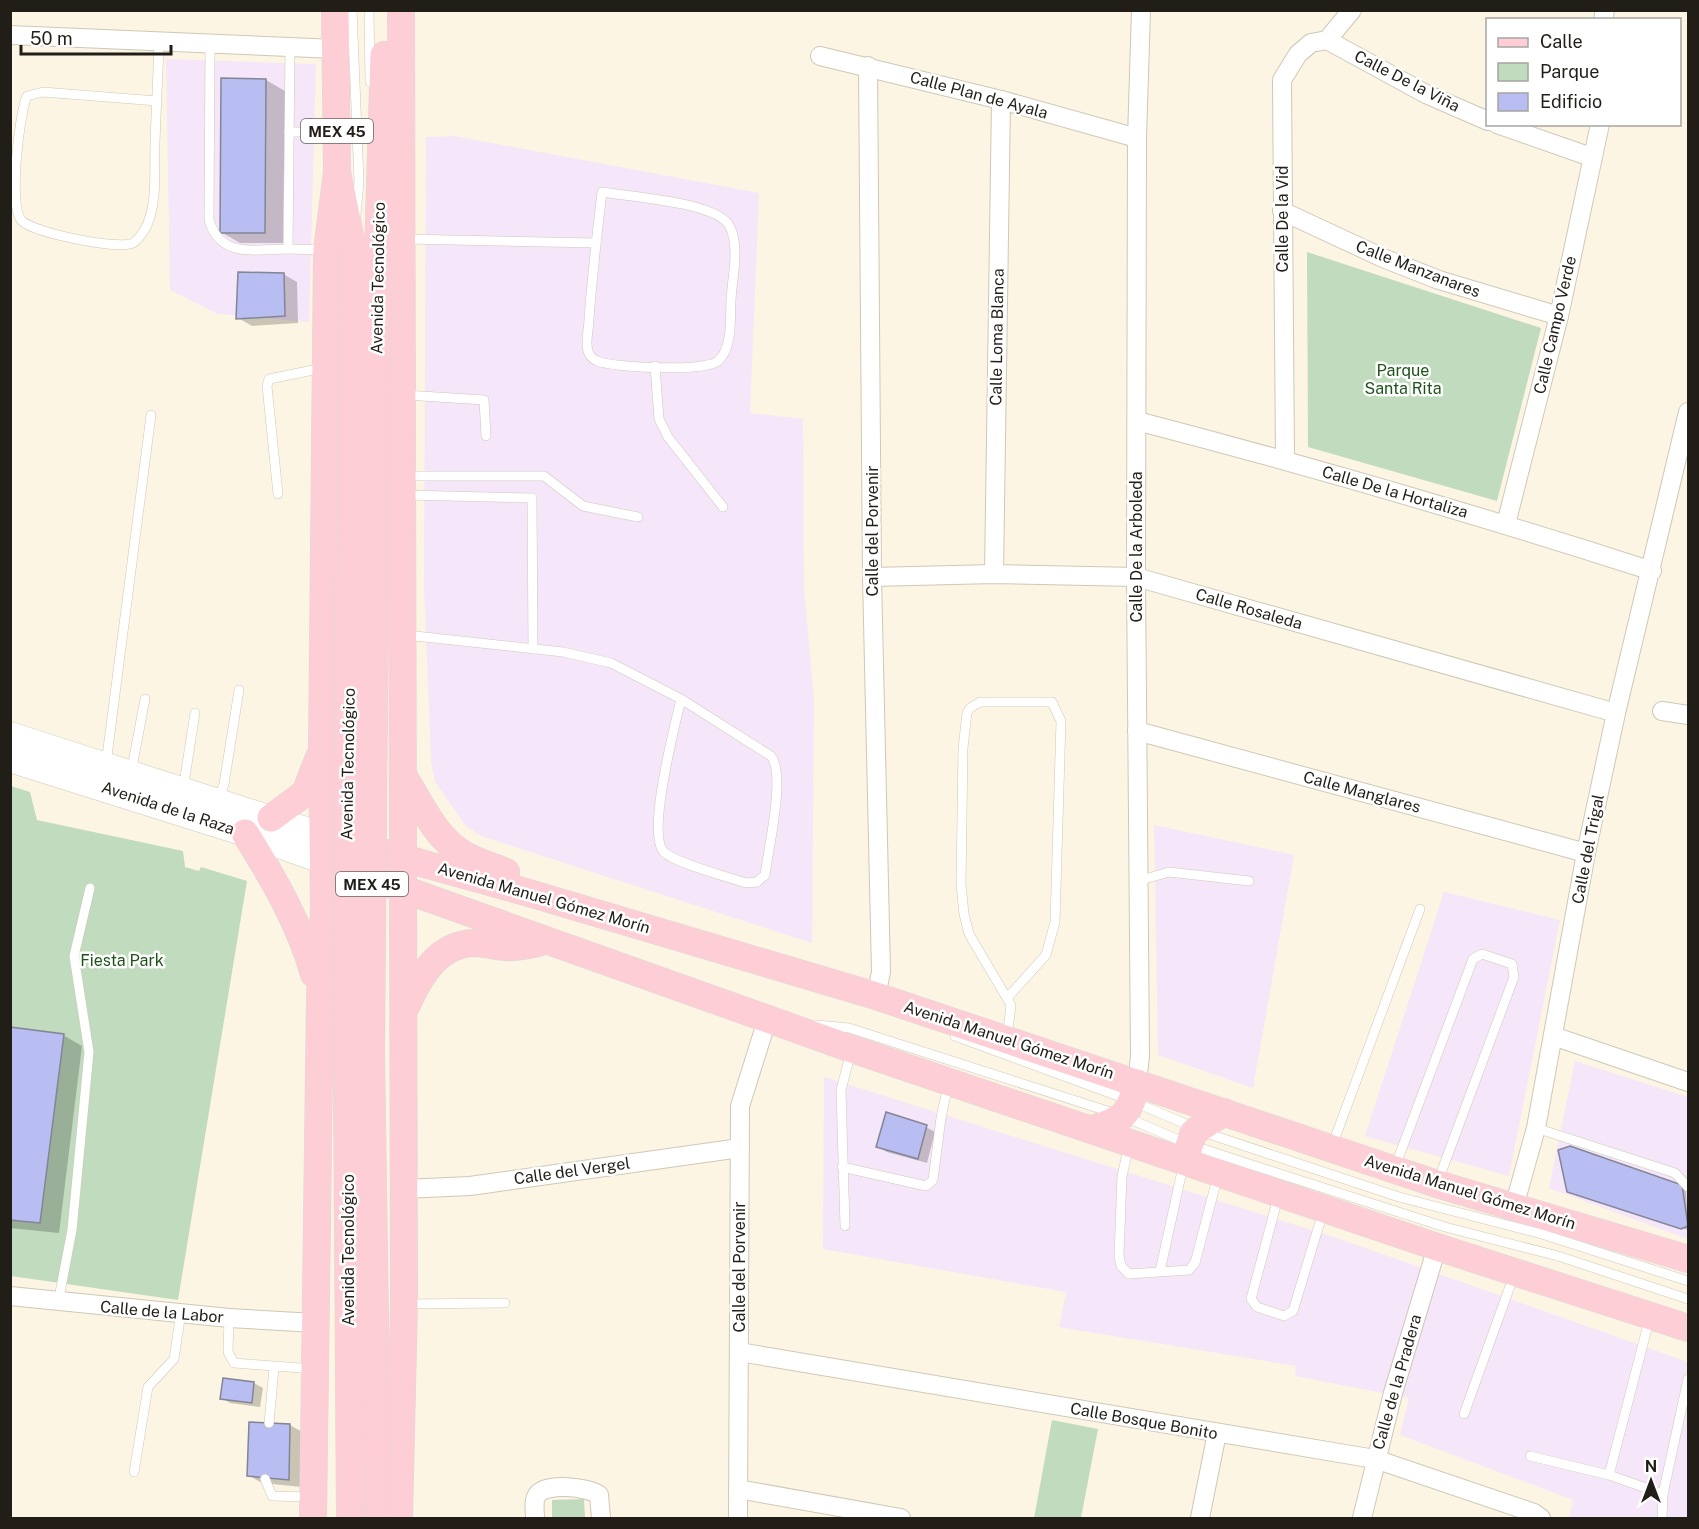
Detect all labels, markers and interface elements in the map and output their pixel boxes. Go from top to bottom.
scale bar [21,18,171,56]
legend [1486,18,1681,126]
text: 50 m [30,28,73,49]
text: Calle [1540,31,1583,52]
street label: Calle De la Viña [1351,46,1463,116]
text: Parque [1540,61,1600,82]
street label: Calle Plan de Ayala [908,67,1050,123]
text: Edificio [1540,91,1602,112]
road number: MEX 45 [301,119,373,143]
street label: Calle De la Vid [1273,166,1292,273]
street label: Avenida Tecnológico [367,202,389,354]
street label: Calle Manzanares [1353,237,1483,301]
street label: Calle Campo Verde [1530,254,1580,396]
street label: Calle Loma Blanca [986,268,1008,406]
park label: Parque Santa Rita [1364,361,1442,398]
street label: Calle De la Hortaliza [1320,462,1470,522]
street label: Calle del Porvenir [863,466,882,596]
street label: Calle De la Arboleda [1127,471,1146,623]
street label: Calle Rosaleda [1193,585,1305,633]
street label: Avenida Tecnológico [337,688,359,840]
street label: Calle Manglares [1301,767,1423,817]
street label: Avenida de la Raza [99,778,237,838]
street label: Calle del Trigal [1568,792,1608,905]
street label: Avenida Manuel Gómez Morín [436,859,652,937]
road number: MEX 45 [336,872,408,896]
park label: Fiesta Park [80,951,164,970]
street label: Avenida Manuel Gómez Morín [902,997,1116,1083]
street label: Avenida Manuel Gómez Morín [1362,1151,1578,1233]
street label: Calle del Vergel [513,1153,631,1189]
street label: Avenida Tecnológico [339,1174,358,1326]
street label: Calle del Porvenir [730,1202,749,1332]
street label: Calle de la Labor [99,1297,225,1327]
street label: Calle de la Pradera [1369,1312,1425,1452]
street label: Calle Bosque Bonito [1069,1399,1219,1443]
north arrow [1621,1451,1681,1511]
text: N [1645,1457,1657,1476]

